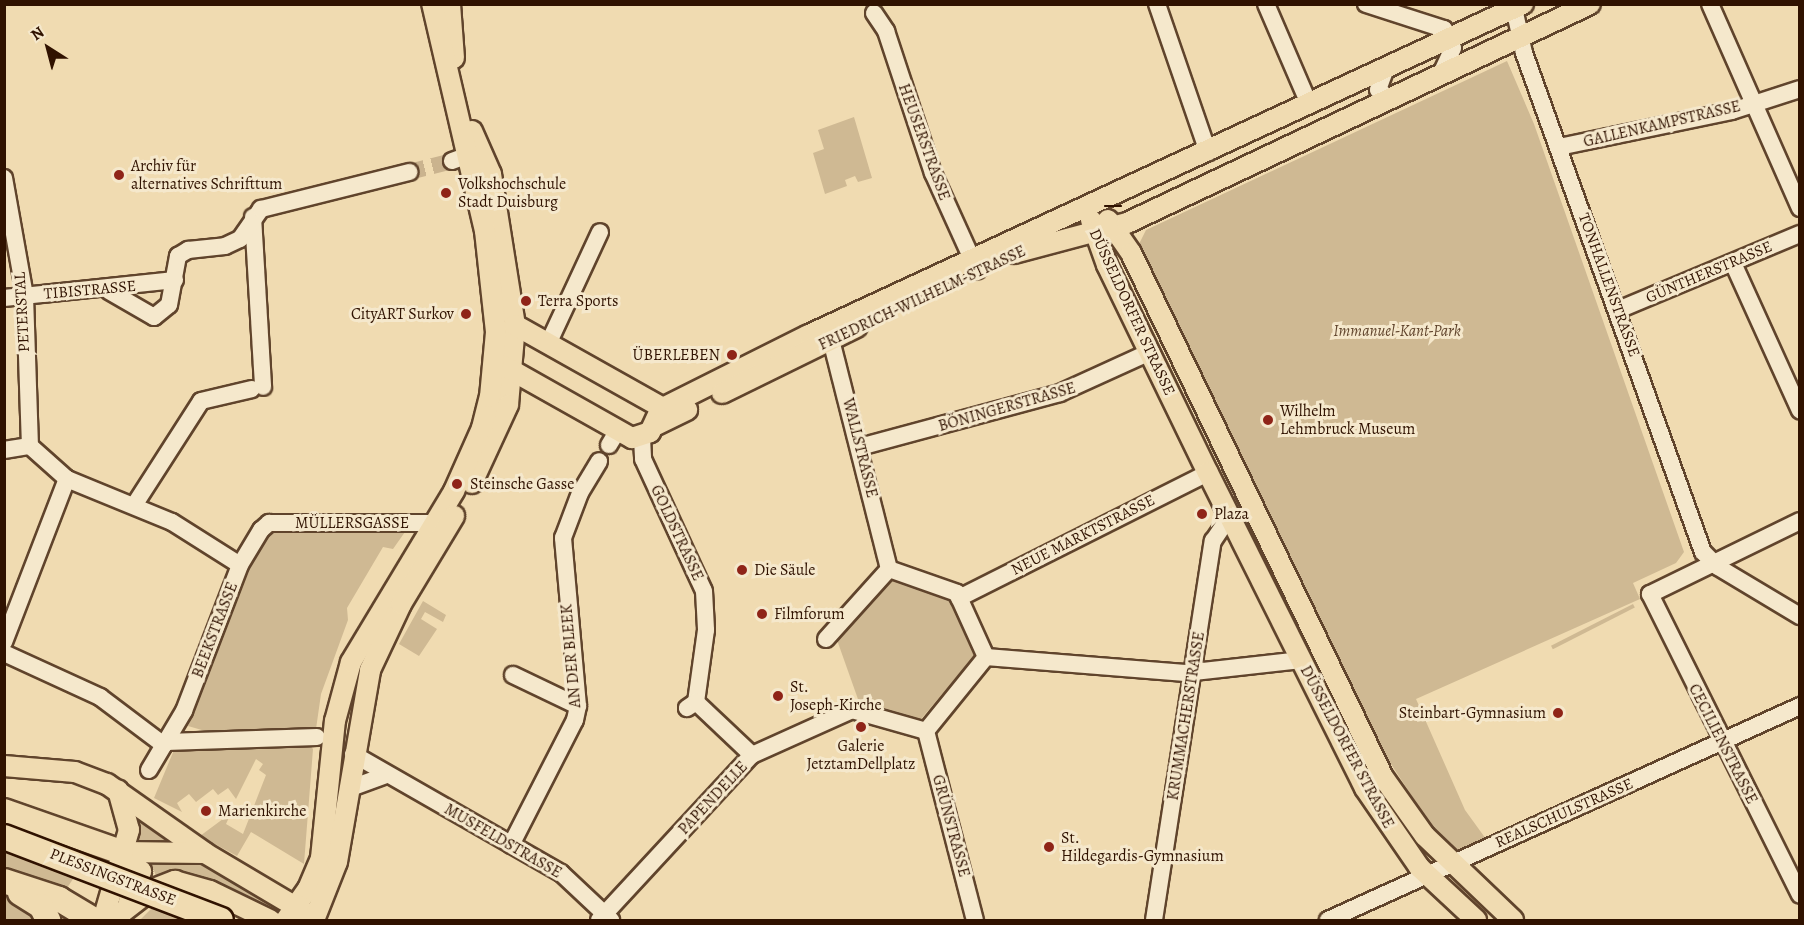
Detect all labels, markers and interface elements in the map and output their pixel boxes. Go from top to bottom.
north arrow [18,18,78,78]
text: N [26,21,49,46]
street label: HEUSERSTRASSE [894,81,954,203]
street label: GALLENKAMPSTRASSE [1581,97,1743,151]
place label: Archiv für alternatives Schrifttum [131,156,282,194]
marker: Archiv für alternatives Schrifttum [112,168,126,182]
place label: Volkshochschule Stadt Duisburg [458,174,566,212]
marker: Volkshochschule Stadt Duisburg [439,186,453,200]
street label: TONHALLENSTRASSE [1574,210,1644,360]
street label: DÜSSELDORFER STRASSE [1085,226,1179,398]
street label: GÜNTHERSTRASSE [1643,237,1775,307]
street label: FRIEDRICH-WILHELM-STRASSE [815,241,1029,355]
street label: PETERSTAL [10,271,34,353]
street label: TIBISTRASSE [43,276,137,304]
place label: Terra Sports [538,291,618,311]
marker: Terra Sports [519,294,533,308]
place label: CityART Surkov [351,304,454,324]
marker: CityART Surkov [459,307,473,321]
park label: Immanuel-Kant-Park [1333,321,1461,341]
place label: ÜBERLEBEN [633,345,720,365]
marker: ÜBERLEBEN [725,348,739,362]
street label: BÖNINGERSTRASSE [936,378,1078,436]
street label: WALLSTRASSE [838,396,882,500]
place label: Wilhelm Lehmbruck Museum [1280,401,1415,439]
marker: Wilhelm Lehmbruck Museum [1261,413,1275,427]
place label: Steinsche Gasse [470,474,574,494]
marker: Steinsche Gasse [448,475,466,493]
street label: GOLDSTRASSE [646,482,708,584]
street label: NEUE MARKTSTRASSE [1008,490,1158,580]
place label: Plaza [1214,504,1249,524]
marker: Plaza [1195,507,1209,521]
street label: MÜLLERSGASSE [295,513,409,533]
place label: Die Säule [754,560,815,580]
marker: Die Säule [735,563,749,577]
street label: BEEKSTRASSE [188,579,242,681]
street label: AN DER BLEEK [557,603,585,709]
place label: Filmforum [774,604,845,624]
marker: Filmforum [755,607,769,621]
street label: KRUMMACHERSTRASSE [1163,630,1209,802]
street label: DÜSSELDORFER STRASSE [1296,662,1398,832]
place label: St. Joseph-Kirche [790,677,882,715]
street label: CECILIENSTRASSE [1684,681,1762,807]
marker: St. Joseph-Kirche [771,689,785,703]
place label: Steinbart-Gymnasium [1399,703,1546,723]
marker: Steinbart-Gymnasium [1551,706,1565,720]
marker: Galerie JetztamDellplatz [854,720,868,734]
place label: Galerie JetztamDellplatz [807,736,915,774]
street label: PAPENDELLE [674,757,752,839]
street label: GRÜNSTRASSE [928,773,974,879]
street label: REALSCHULSTRASSE [1492,774,1636,852]
street label: MUSFELDSTRASSE [441,800,565,882]
place label: Marienkirche [218,801,306,821]
marker: Marienkirche [199,804,213,818]
place label: St. Hildegardis-Gymnasium [1061,828,1224,866]
marker: St. Hildegardis-Gymnasium [1042,840,1056,854]
street label: PLESSINGSTRASSE [47,844,179,910]

